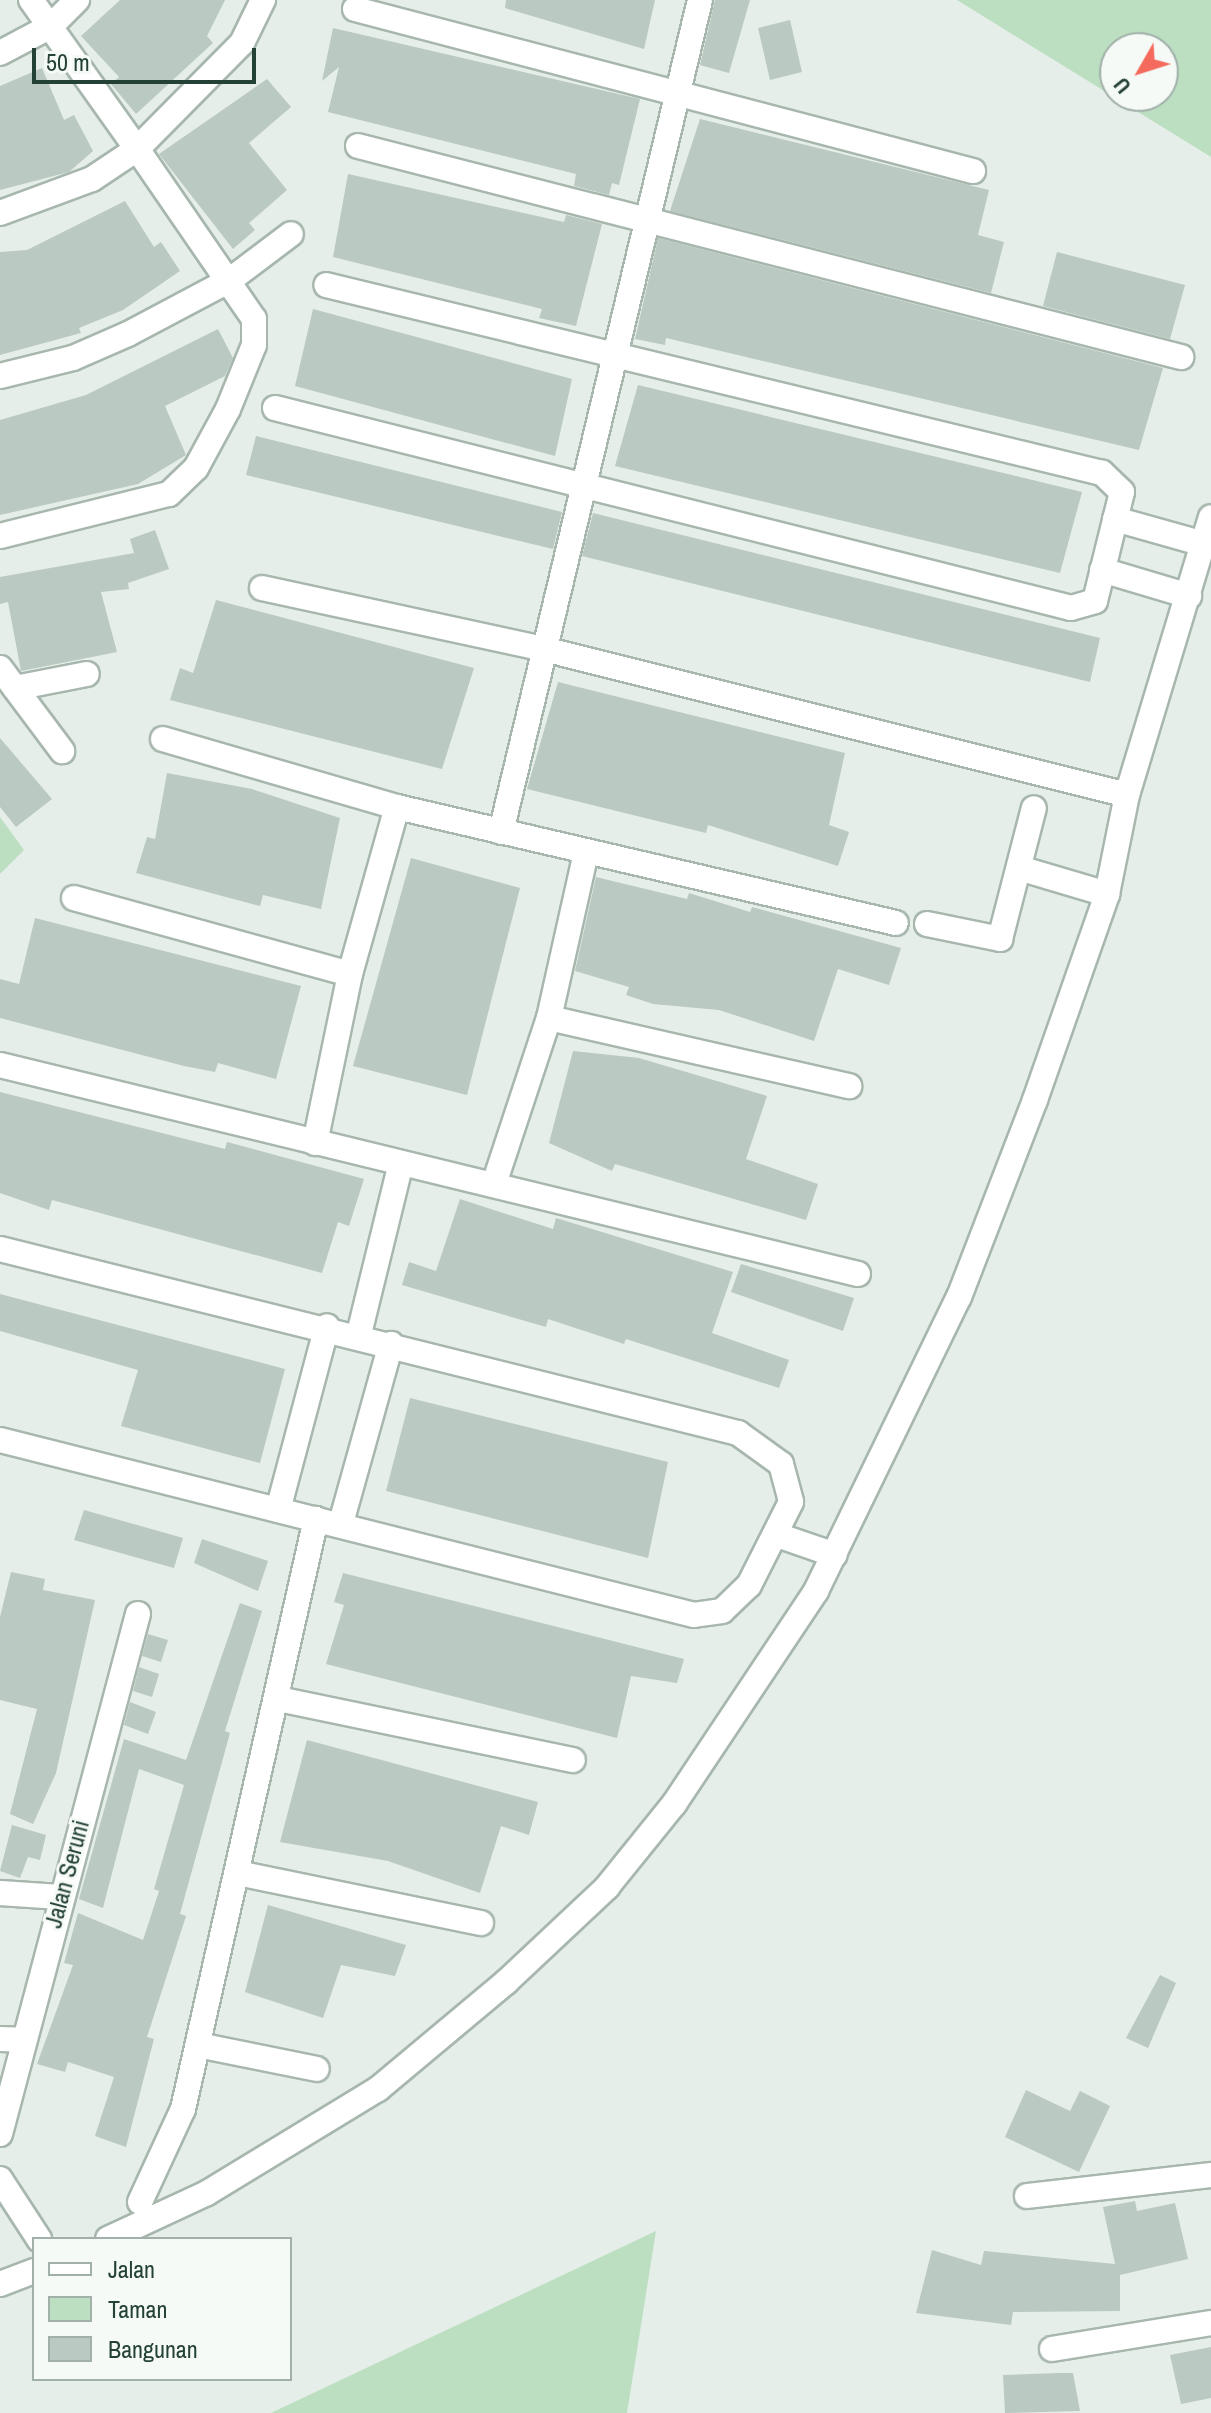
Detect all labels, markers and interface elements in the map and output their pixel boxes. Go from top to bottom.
scale bar [36,32,260,82]
north arrow [1099,32,1179,112]
text: 50 m [46,46,90,78]
text: U [1106,71,1138,100]
street label: Jalan Seruni [39,1817,95,1931]
legend [32,2237,292,2381]
text: Jalan [108,2253,155,2285]
text: Taman [108,2293,167,2325]
text: Bangunan [108,2333,198,2365]

